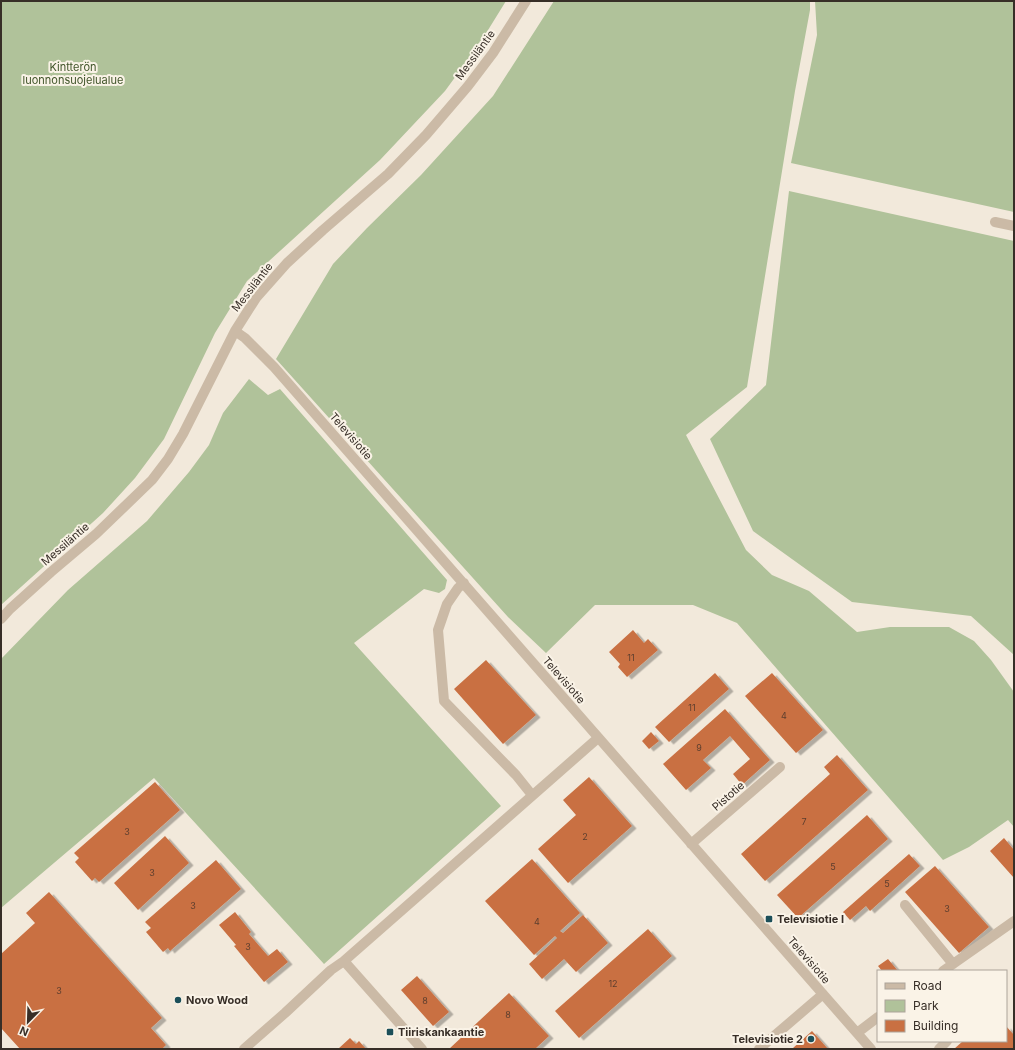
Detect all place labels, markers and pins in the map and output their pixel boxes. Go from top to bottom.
place label: Televisiotie I [777,912,844,926]
marker: Televisiotie I [764,914,774,924]
place label: Novo Wood [186,993,248,1007]
marker: Novo Wood [173,995,183,1005]
place label: Tiiriskankaantie [398,1025,485,1039]
marker: Tiiriskankaantie [385,1027,395,1037]
place label: Televisiotie 2 [732,1032,803,1046]
marker: Televisiotie 2 [806,1034,816,1044]

